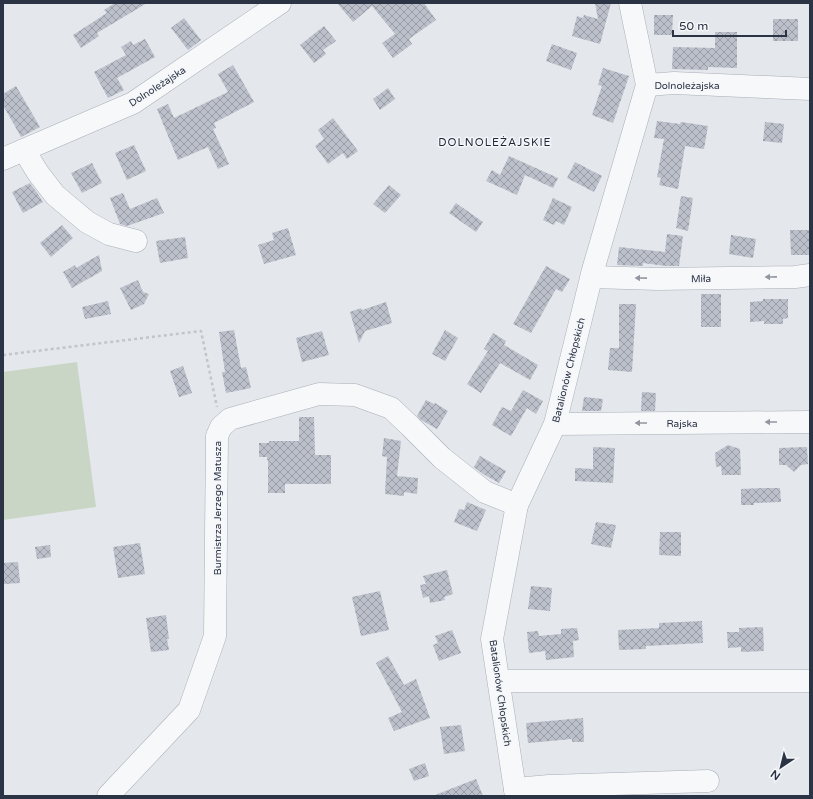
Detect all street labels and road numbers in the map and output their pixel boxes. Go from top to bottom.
street label: Dolnoleżajska [127,64,188,110]
street label: Dolnoleżajska [654,80,720,92]
street label: Miła [691,273,711,285]
street label: Batalionów Chłopskich [550,317,588,424]
street label: Rajska [666,418,698,430]
street label: Burmistrza Jerzego Matusza [212,441,224,575]
street label: Batalionów Chłopskich [487,639,513,747]

